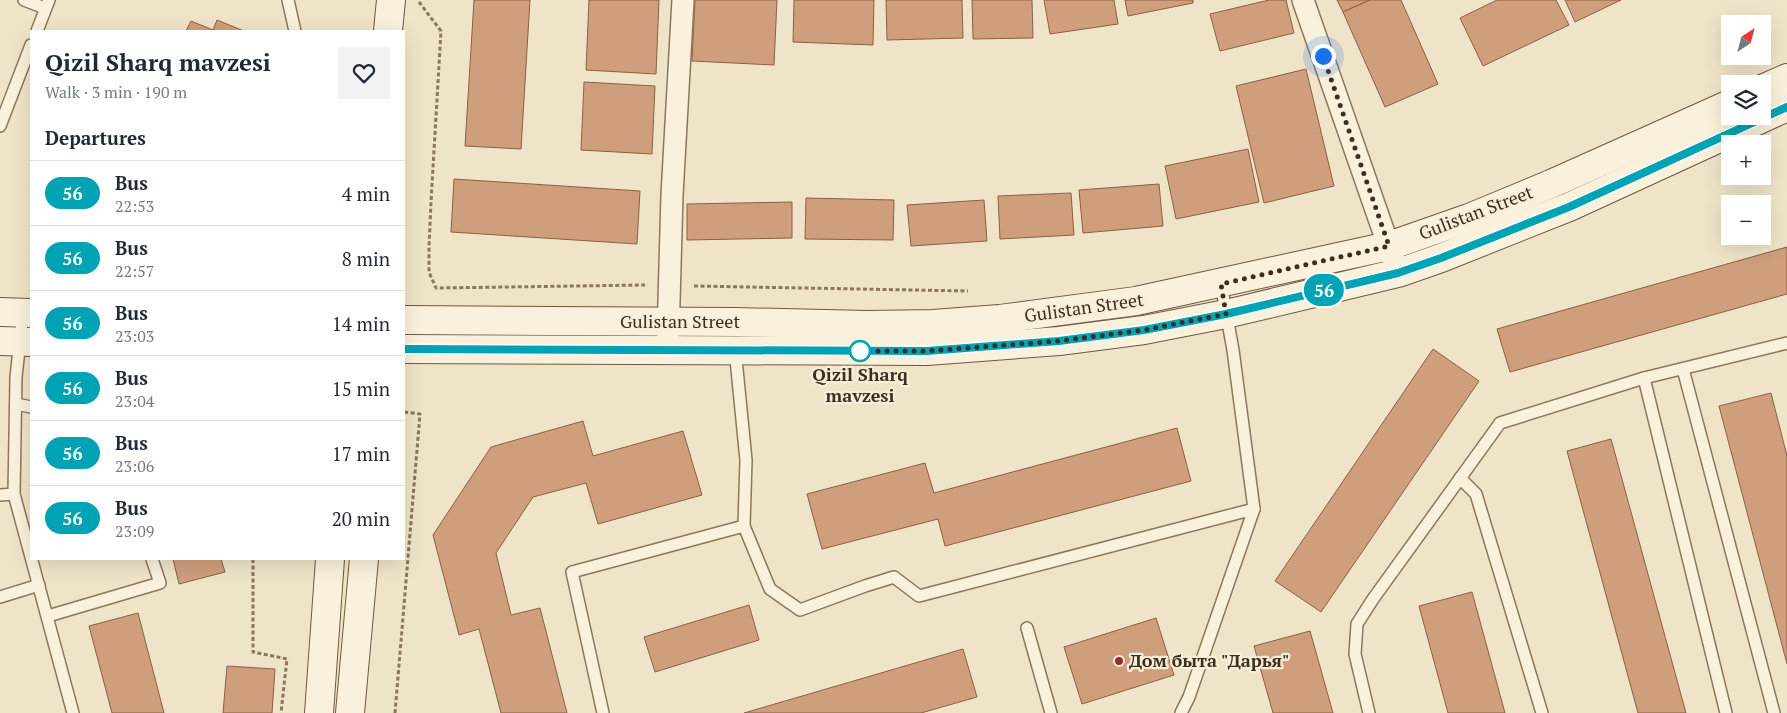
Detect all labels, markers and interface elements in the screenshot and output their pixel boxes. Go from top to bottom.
north arrow [1721,15,1771,65]
map controls [1721,15,1771,245]
your location [1311,44,1336,69]
text: Qizil Sharq mavzesi [45,46,271,78]
button: heart [338,47,390,99]
button: layers [1721,75,1771,125]
text: Walk · 3 min · 190 m [45,81,187,103]
text: Departures [45,125,146,150]
button: + [1721,135,1771,185]
text: Bus [115,170,148,195]
street label: Gulistan Street [1415,179,1536,245]
text: 56 [62,181,83,205]
text: 4 min [342,181,390,206]
text: 22:53 [115,195,154,217]
button: − [1721,195,1771,245]
text: Bus [115,235,148,260]
text: 56 [62,246,83,270]
text: 8 min [342,246,390,271]
text: 22:57 [115,260,154,282]
line badge: 56 [1302,274,1346,306]
text: 56 [1314,278,1334,302]
street label: Gulistan Street [1023,287,1145,327]
text: Bus [115,300,148,325]
street label: Gulistan Street [620,309,740,333]
text: 56 [62,311,83,335]
text: 14 min [332,311,390,336]
text: 23:03 [115,325,154,347]
marker: Qizil Sharq mavzesi [849,340,871,362]
place label: Qizil Sharq mavzesi [812,362,908,407]
text: Bus [115,365,148,390]
text: 56 [62,376,83,400]
text: 15 min [332,376,390,401]
text: 23:04 [115,390,154,412]
text: Bus [115,430,148,455]
text: 56 [62,441,83,465]
text: 17 min [332,441,390,466]
text: 23:06 [115,455,154,477]
text: Bus [115,495,148,520]
text: 56 [62,506,83,530]
text: 20 min [332,506,390,531]
text: 23:09 [115,520,154,542]
place label: Дом быта "Дарья" [1129,648,1289,672]
marker: Дом быта "Дарья" [1113,655,1125,667]

